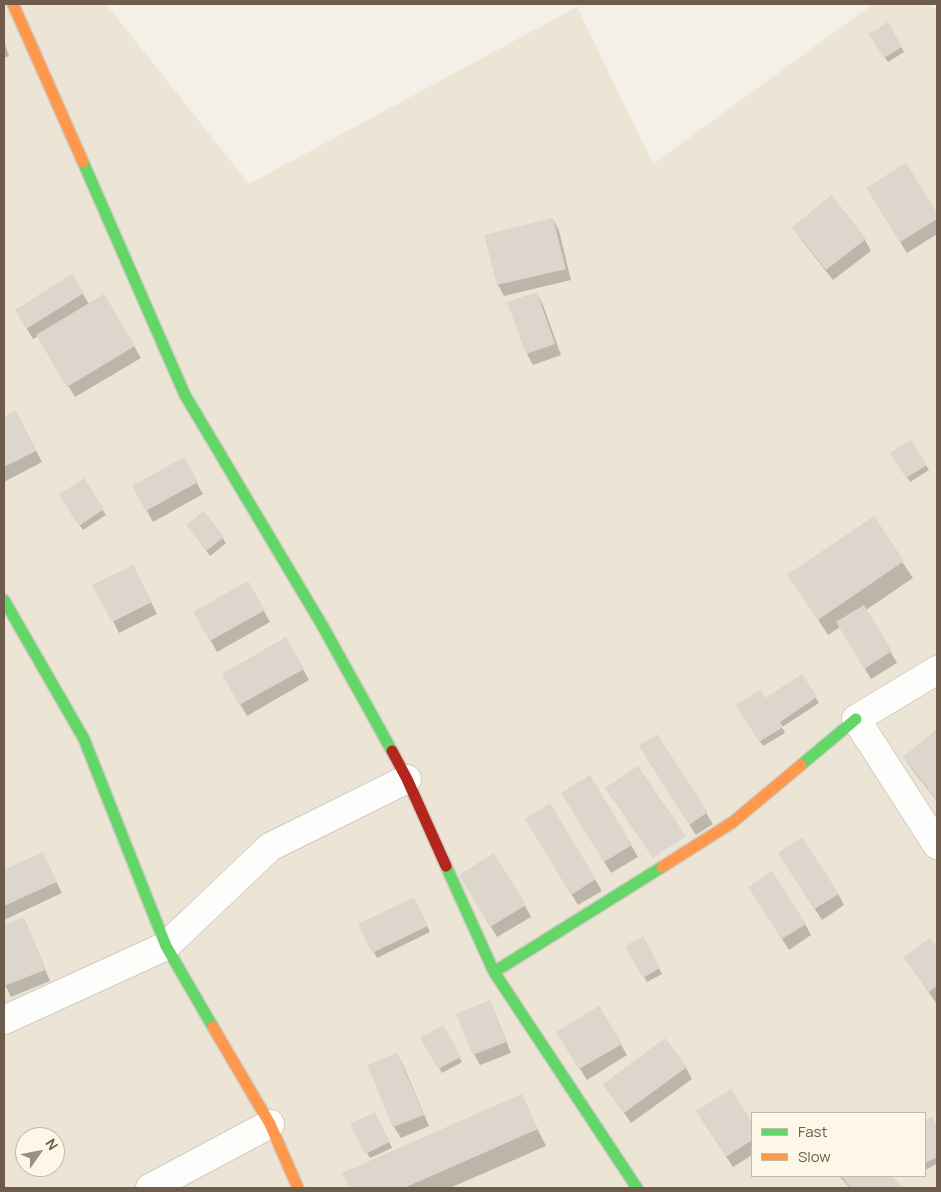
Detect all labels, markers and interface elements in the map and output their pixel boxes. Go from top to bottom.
legend [751,1112,926,1177]
text: Fast [798,1121,827,1142]
north arrow [15,1127,65,1177]
text: N [41,1135,63,1153]
text: Slow [798,1146,831,1167]

